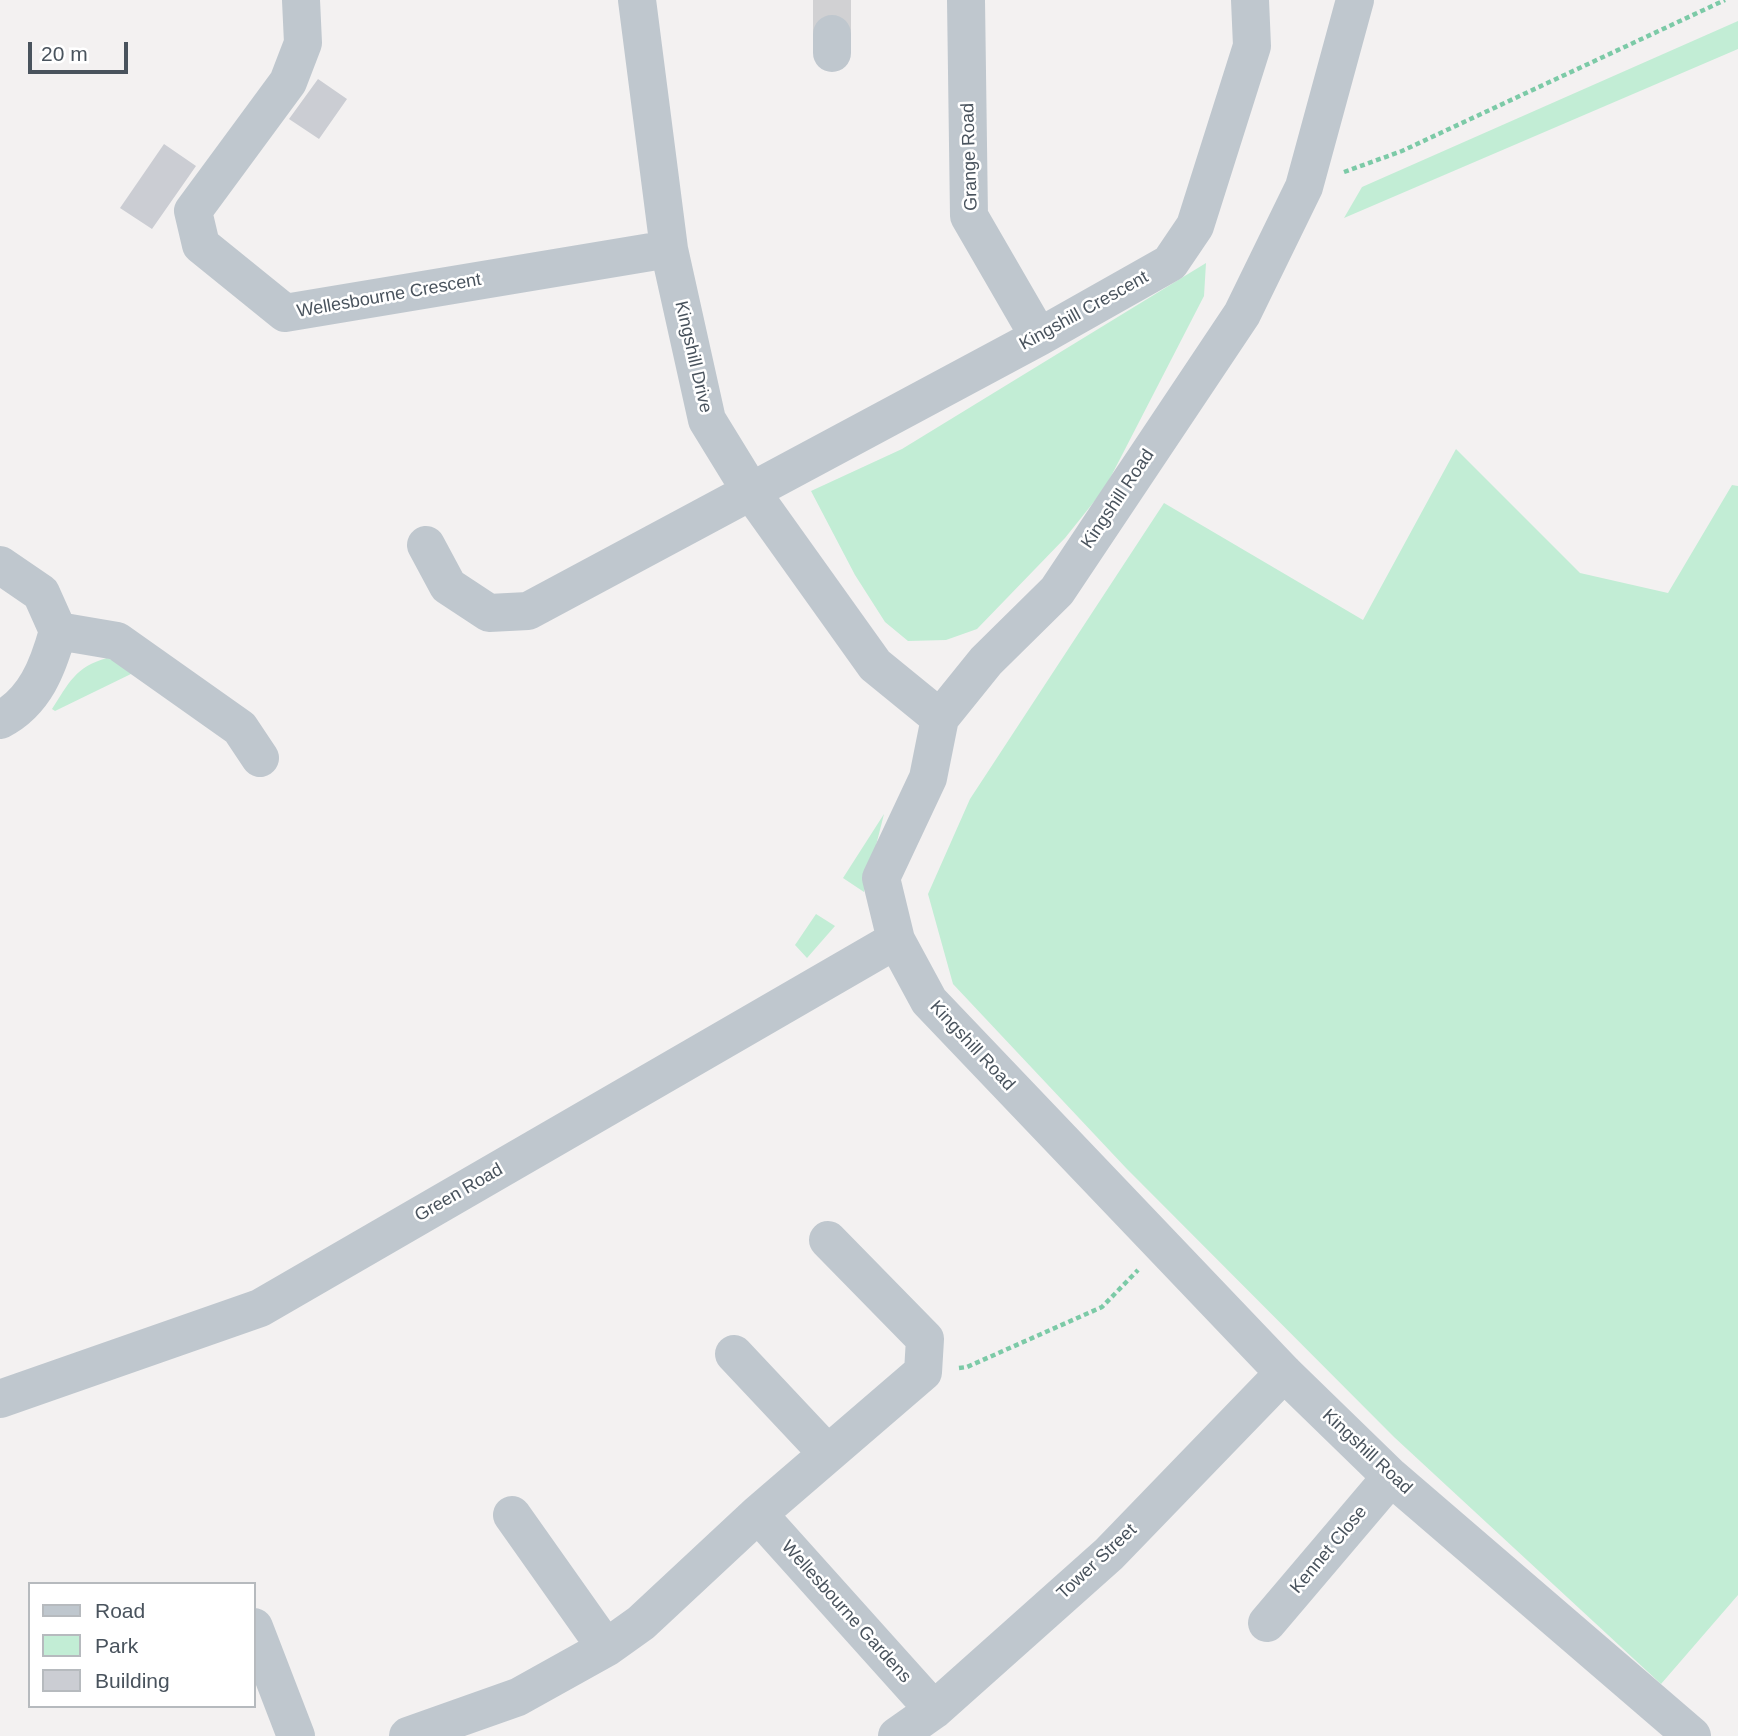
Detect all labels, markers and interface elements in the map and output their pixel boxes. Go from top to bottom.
scale bar [32,28,131,72]
text: 20 m [41,42,88,65]
street label: Grange Road [957,103,983,211]
street label: Kingshill Crescent [1016,267,1152,355]
street label: Wellesbourne Crescent [295,269,483,323]
street label: Kingshill Drive [670,299,716,415]
street label: Kingshill Road [1077,445,1159,553]
street label: Kingshill Road [925,997,1019,1095]
street label: Green Road [411,1159,507,1227]
street label: Kingshill Road [1318,1405,1416,1499]
street label: Kennet Close [1286,1502,1372,1598]
street label: Tower Street [1053,1520,1141,1604]
street label: Wellesbourne Gardens [776,1536,916,1688]
legend [28,1582,256,1708]
text: Road [95,1599,145,1622]
text: Park [95,1634,138,1657]
text: Building [95,1669,170,1692]

